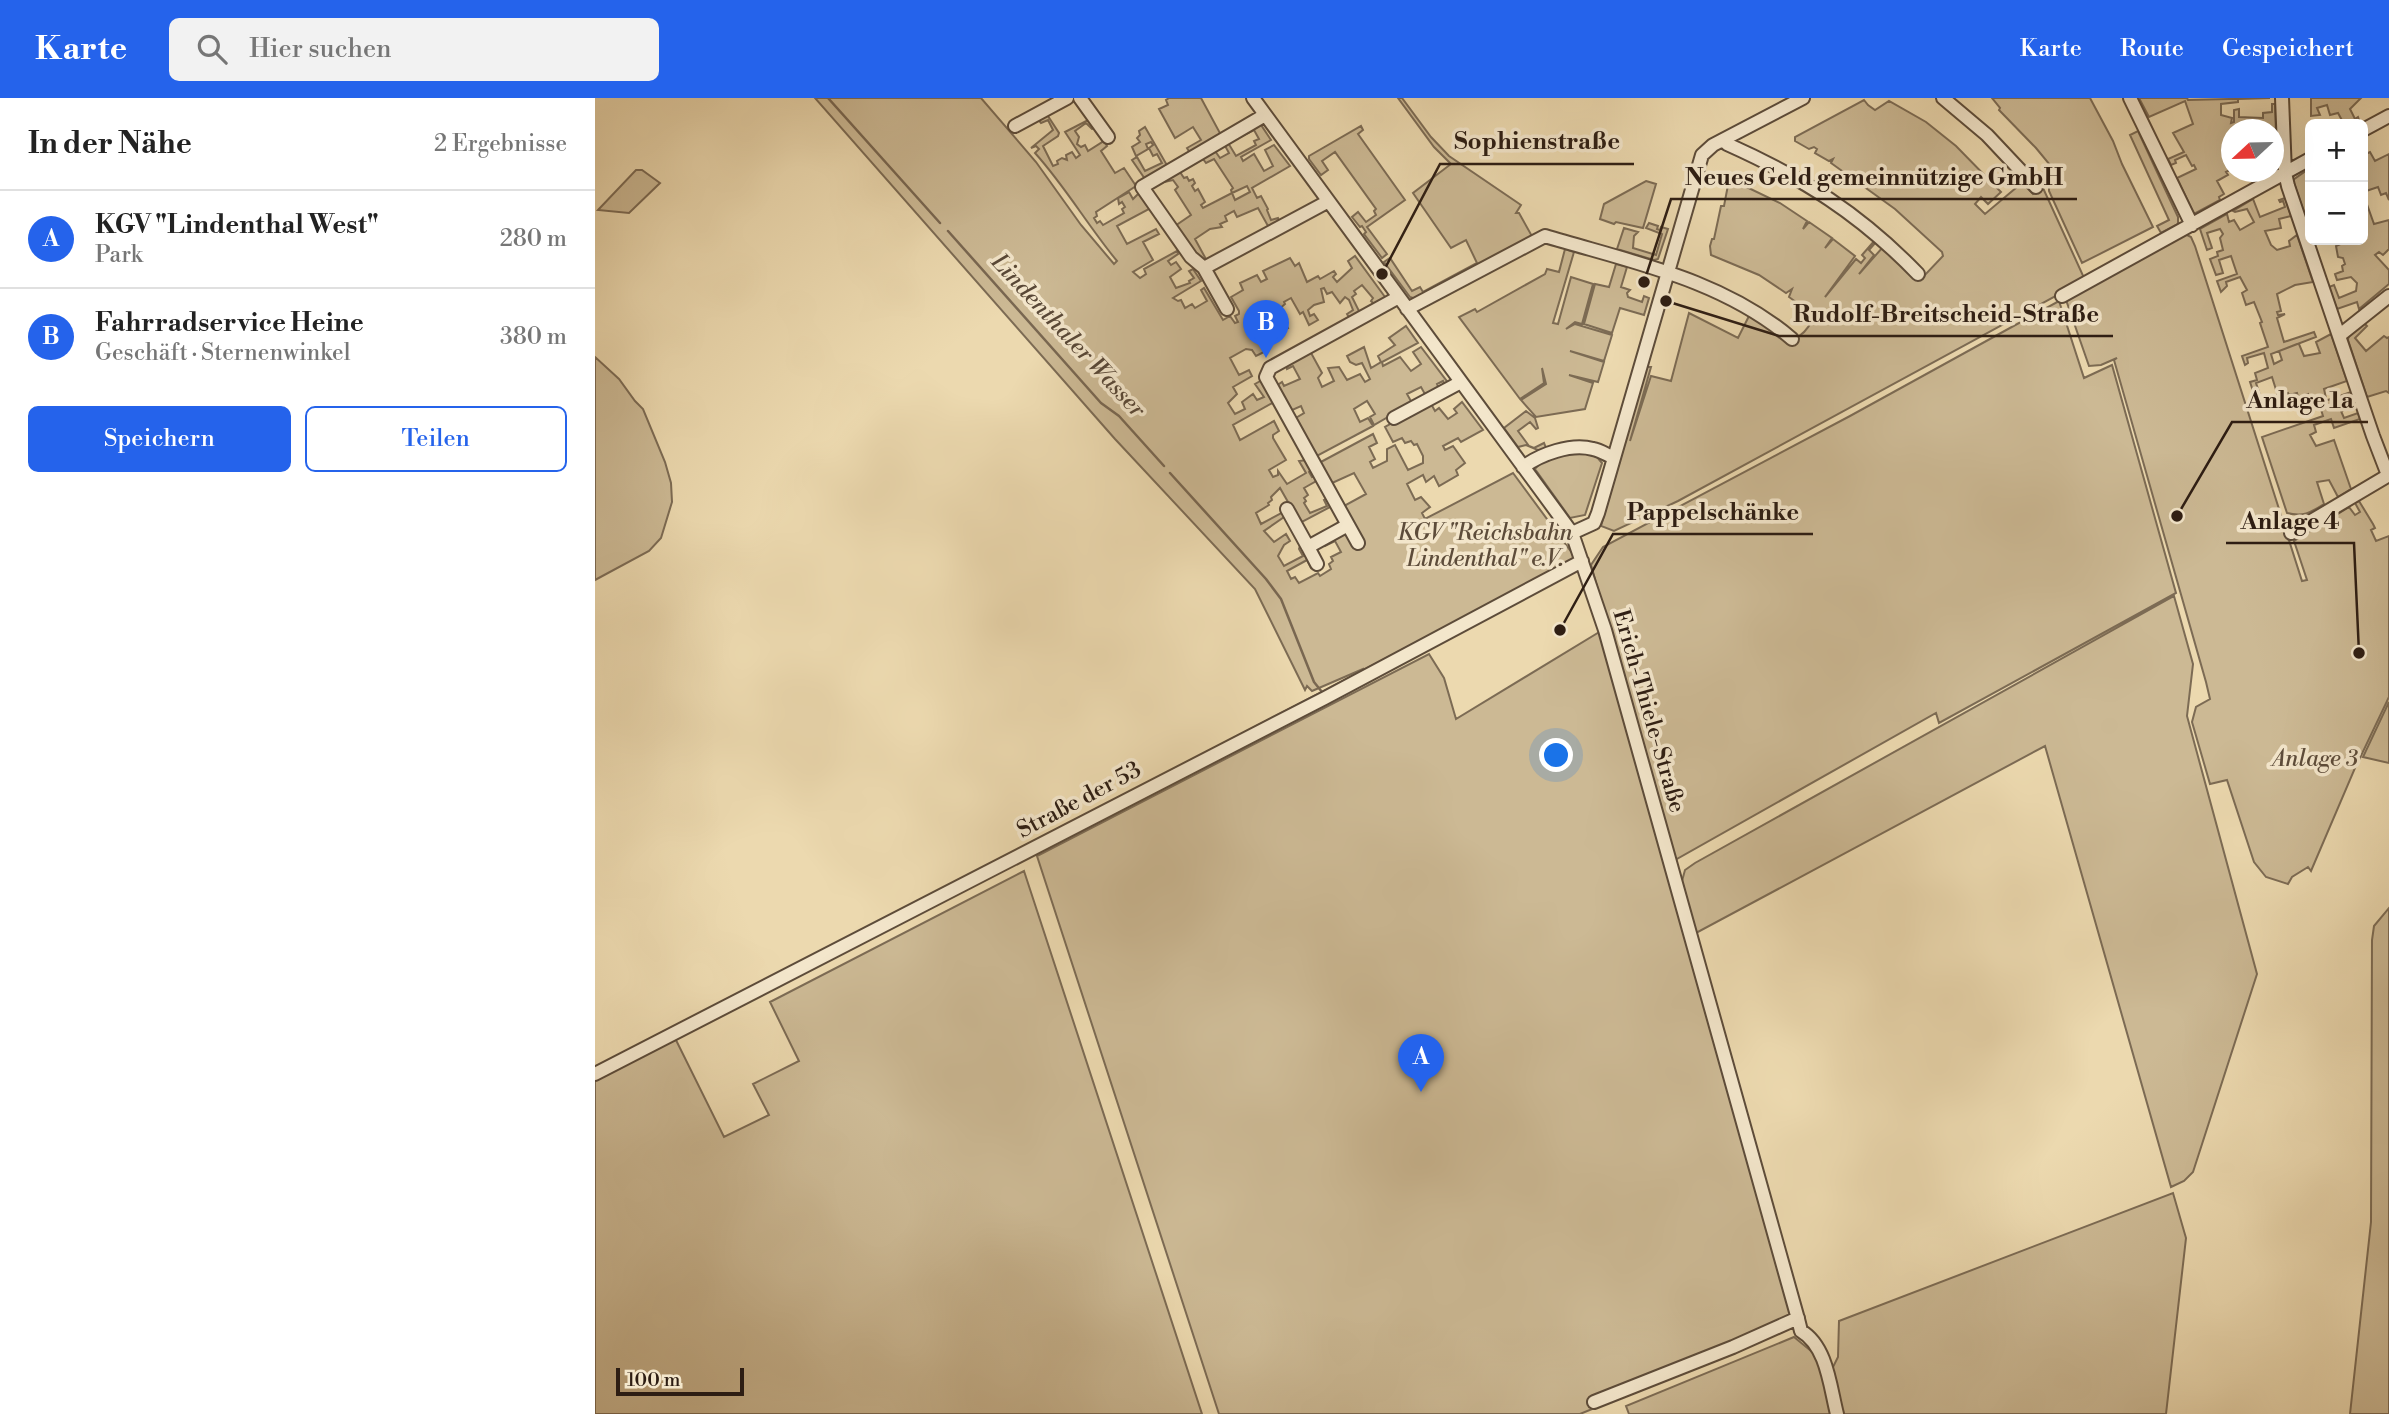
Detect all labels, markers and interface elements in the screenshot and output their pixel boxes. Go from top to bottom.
search box [169,18,659,81]
text: Karte [35,29,127,70]
icon: search [193,30,231,68]
text: Hier suchen [249,33,392,65]
text: Karte [2020,34,2082,64]
text: Route [2120,34,2184,64]
text: Gespeichert [2222,34,2354,64]
callout: Sophienstraße [1440,119,1634,164]
north arrow [2221,119,2284,182]
map controls [2305,119,2368,245]
button: + [2305,119,2368,182]
text: In der Nähe [28,125,192,163]
text: Sophienstraße [1454,127,1620,157]
text: 2 Ergebnisse [434,130,567,158]
callout: Neues Geld gemeinnützige GmbH [1671,154,2077,199]
text: Neues Geld gemeinnützige GmbH [1685,163,2063,193]
button: − [2305,182,2368,245]
text: KGV "Lindenthal West" [95,209,379,241]
text: A [43,225,59,253]
text: 280 m [500,225,567,253]
text: Park [95,241,143,269]
water label: Lindenthaler Wasser [984,247,1152,425]
callout: Rudolf-Breitscheid-Straße [1779,291,2113,336]
pin: B [1243,300,1289,358]
text: Rudolf-Breitscheid-Straße [1793,300,2099,330]
text: Fahrradservice Heine [95,307,364,339]
text: B [42,323,60,351]
text: 380 m [500,323,567,351]
text: Geschäft · Sternenwinkel [95,339,350,367]
callout: Anlage 1a [2232,377,2368,422]
text: Anlage 1a [2245,386,2355,416]
button: Speichern [28,406,291,472]
button: Teilen [305,406,567,472]
callout: Pappelschänke [1613,489,1813,534]
text: Pappelschänke [1627,498,1799,528]
callout: Anlage 4 [2226,498,2354,543]
text: Anlage 4 [2239,507,2340,537]
park label: KGV "Reichsbahn Lindenthal" e.V. [1397,519,1574,573]
street label: Erich-Thiele-Straße [1607,606,1691,816]
your location [1539,738,1573,772]
park label: Anlage 3 [2269,745,2358,773]
street label: Straße der 53 [1012,756,1146,844]
pin: A [1398,1034,1444,1092]
scale bar [616,1365,744,1397]
text: 100 m [627,1368,680,1392]

